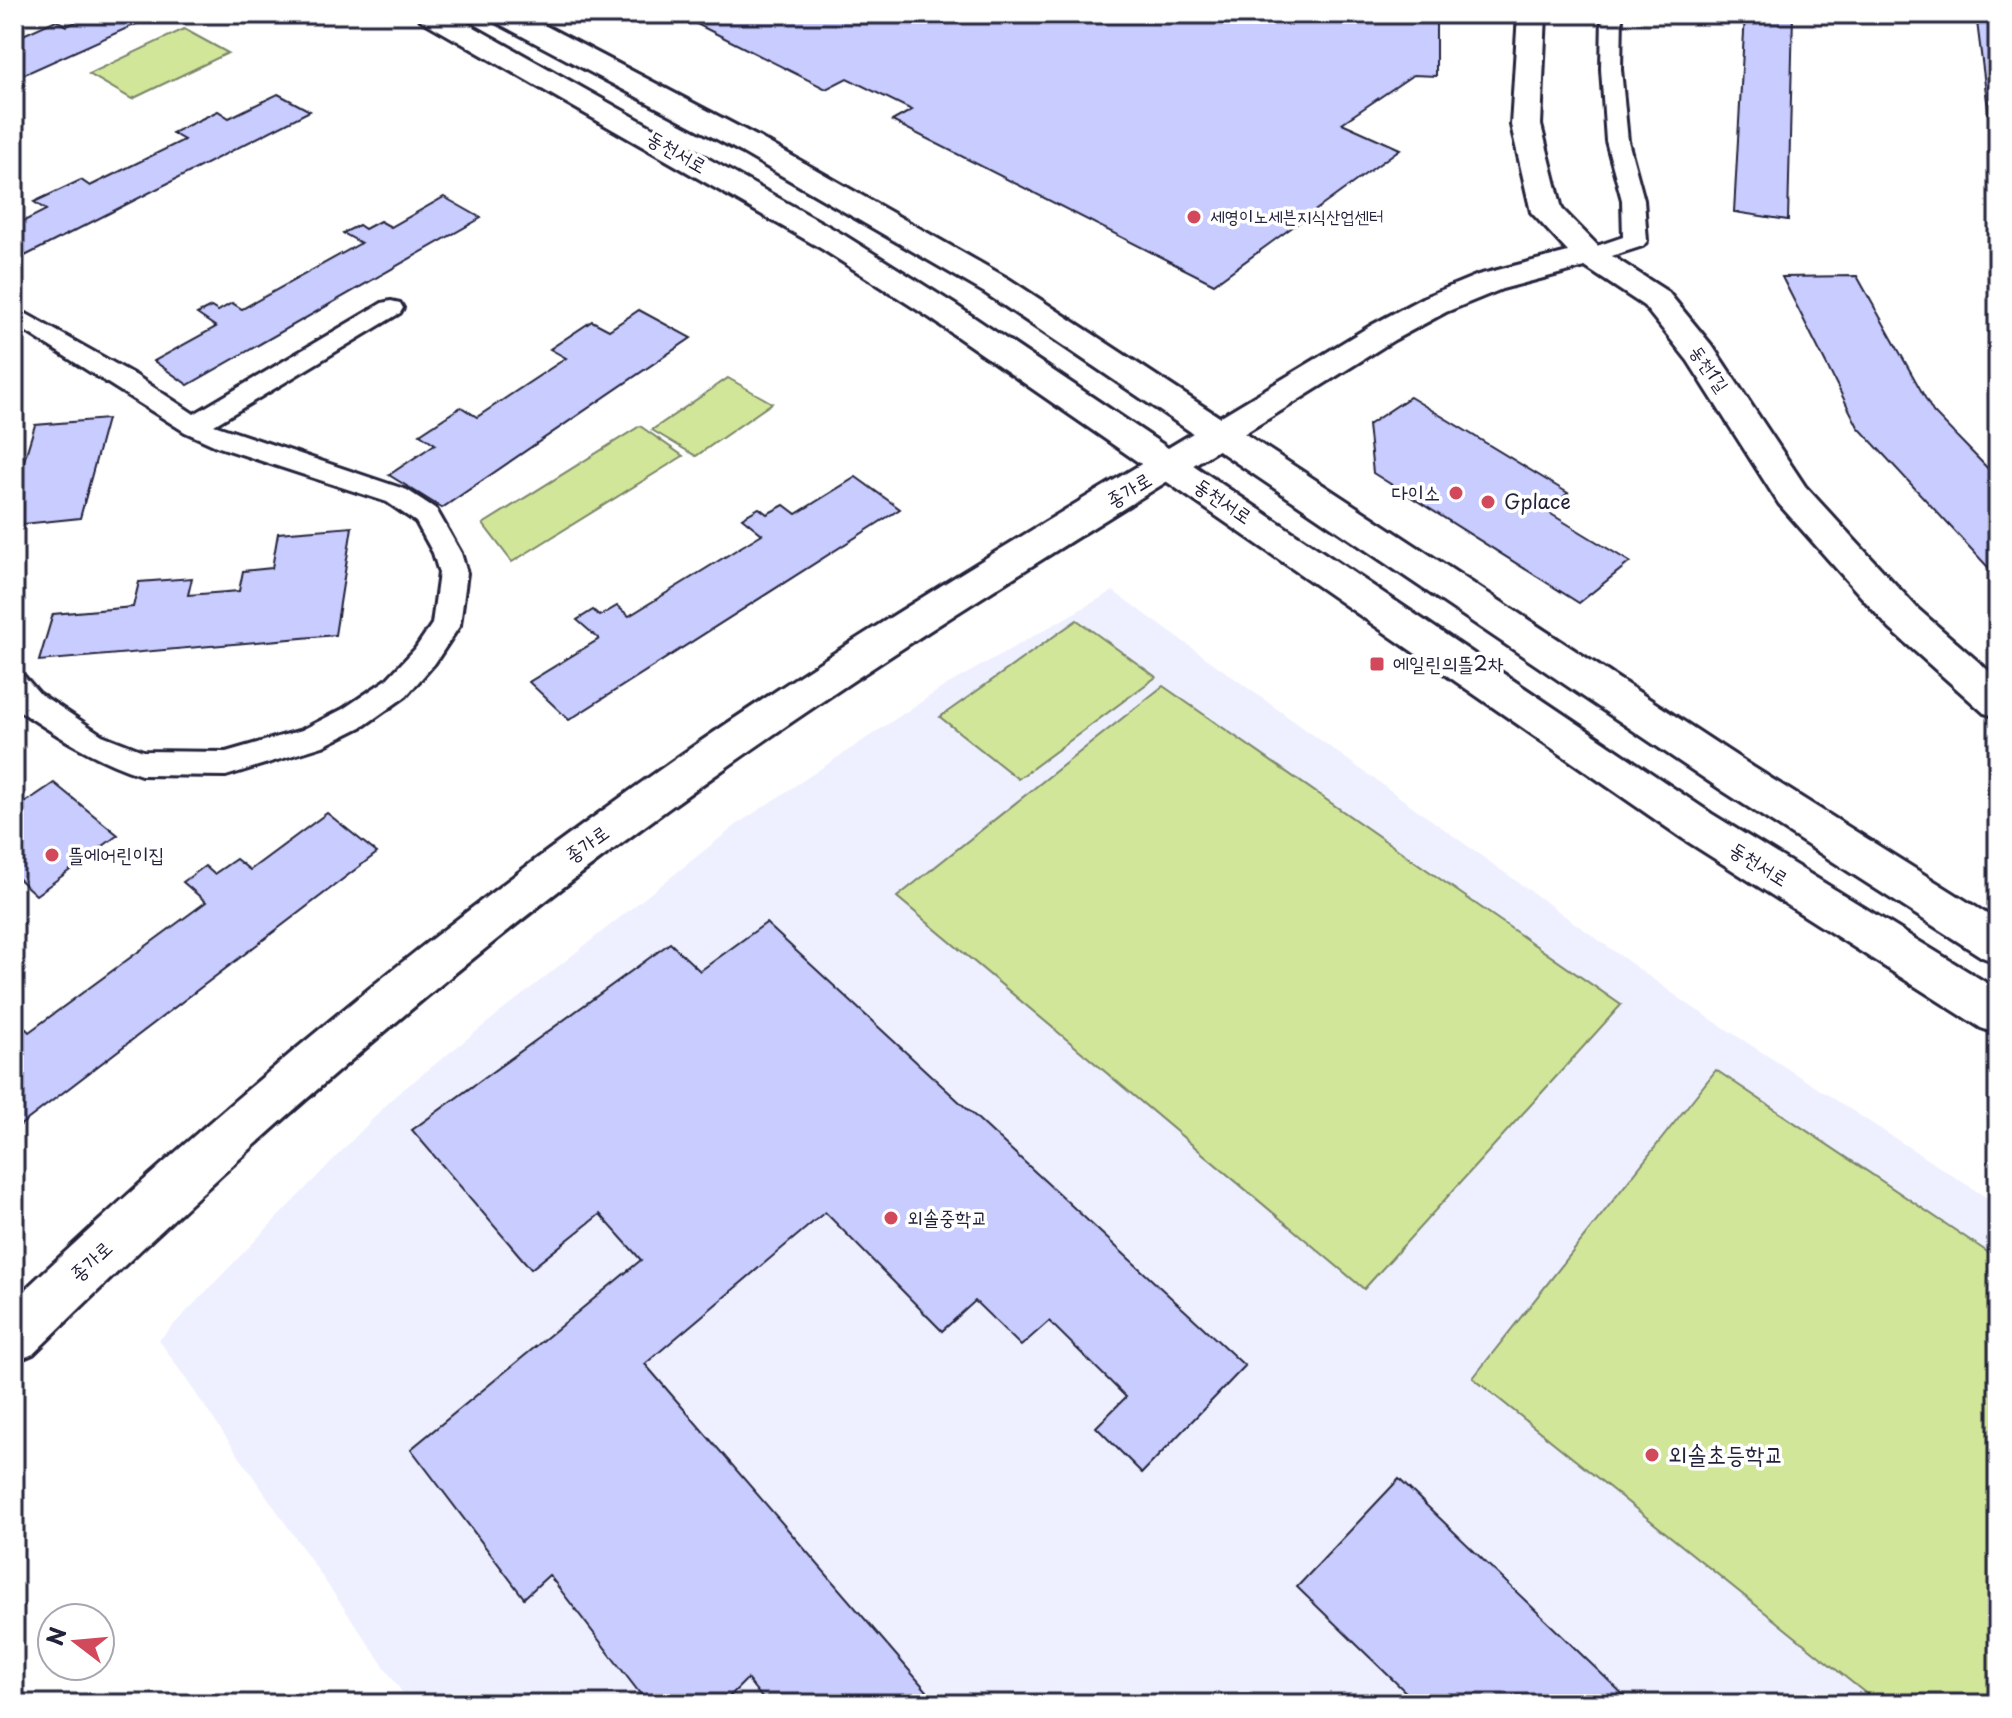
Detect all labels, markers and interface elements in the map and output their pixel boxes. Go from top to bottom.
street label: 동천서로 [642,122,713,180]
place label: 세영이노세븐지식산업센터 [1210,202,1384,229]
marker: 세영이노세븐지식산업센터 [1185,208,1203,226]
street label: 동천1길 [1684,339,1736,397]
street label: 종가로 [1100,464,1157,514]
street label: 동천서로 [1188,470,1259,531]
place label: 다이소 [1392,477,1440,507]
marker: 다이소 [1447,484,1465,502]
place label: Gplace [1504,486,1571,516]
marker: Gplace [1479,493,1497,511]
place label: 에일린의뜰2차 [1393,648,1504,678]
marker: 에일린의뜰2차 [1368,655,1386,673]
street label: 종가로 [558,817,615,870]
street label: 동천서로 [1724,833,1795,893]
place label: 뜰에어린이집 [68,839,165,869]
marker: 뜰에어린이집 [43,846,61,864]
place label: 외솔중학교 [907,1202,987,1232]
marker: 외솔중학교 [882,1209,900,1227]
street label: 종가로 [62,1233,118,1288]
place label: 외솔초등학교 [1668,1435,1784,1471]
marker: 외솔초등학교 [1643,1446,1661,1464]
north arrow [36,1602,116,1682]
text: N [37,1623,74,1649]

